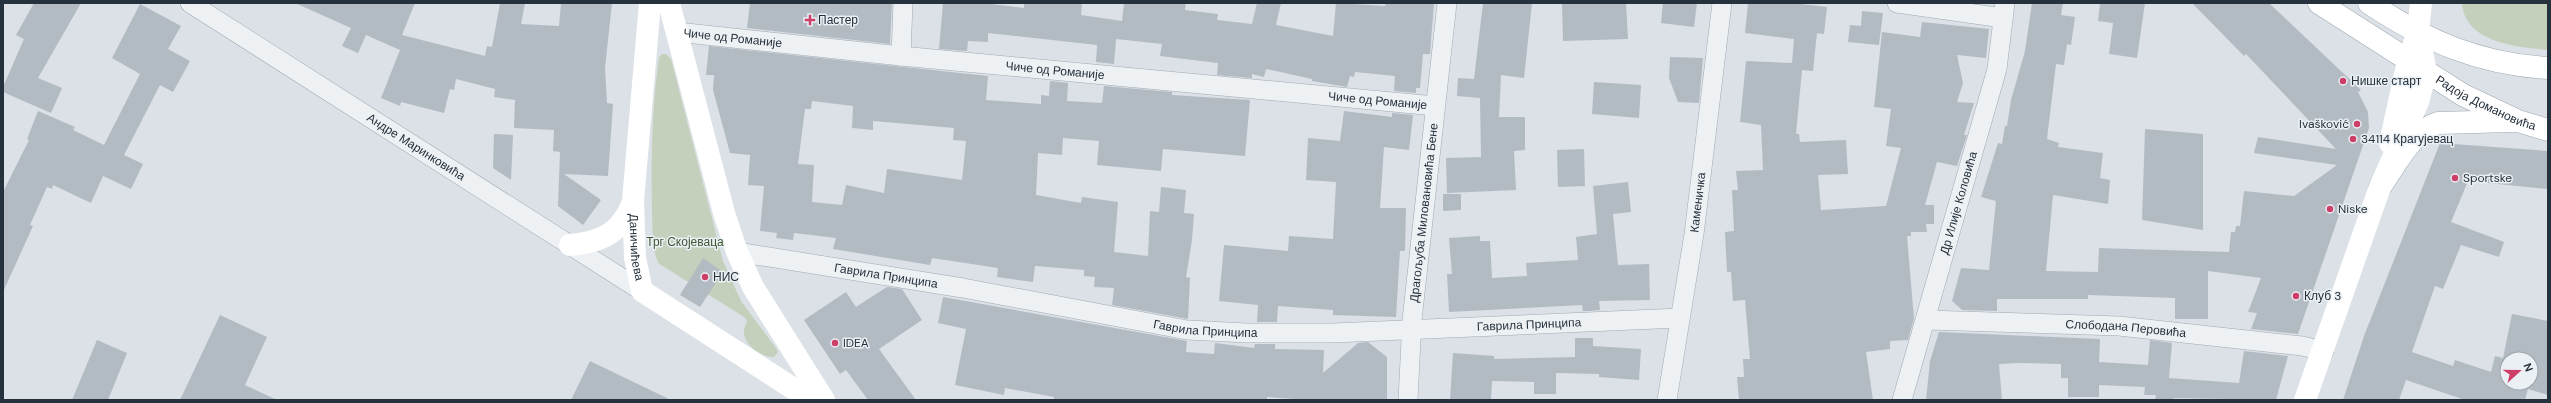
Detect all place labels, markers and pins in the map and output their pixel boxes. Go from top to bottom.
place label: Пастер [818,12,858,28]
marker: Пастер [805,15,815,25]
place label: Нишке старт [2351,73,2422,89]
marker: Нишке старт [2338,76,2348,86]
place label: Ivašković [2299,116,2349,132]
marker: Ivašković [2352,119,2362,129]
place label: 34114 Крагујевац [2361,131,2453,147]
marker: 34114 Крагујевац [2348,134,2358,144]
place label: Sportske [2463,170,2512,186]
marker: Sportske [2450,173,2460,183]
place label: Niske [2338,201,2368,217]
marker: Niske [2325,204,2335,214]
place label: НИС [713,269,739,285]
marker: НИС [700,272,710,282]
place label: Клуб 3 [2304,288,2341,304]
marker: Клуб 3 [2291,291,2301,301]
place label: IDEA [843,335,869,351]
marker: IDEA [830,338,840,348]

